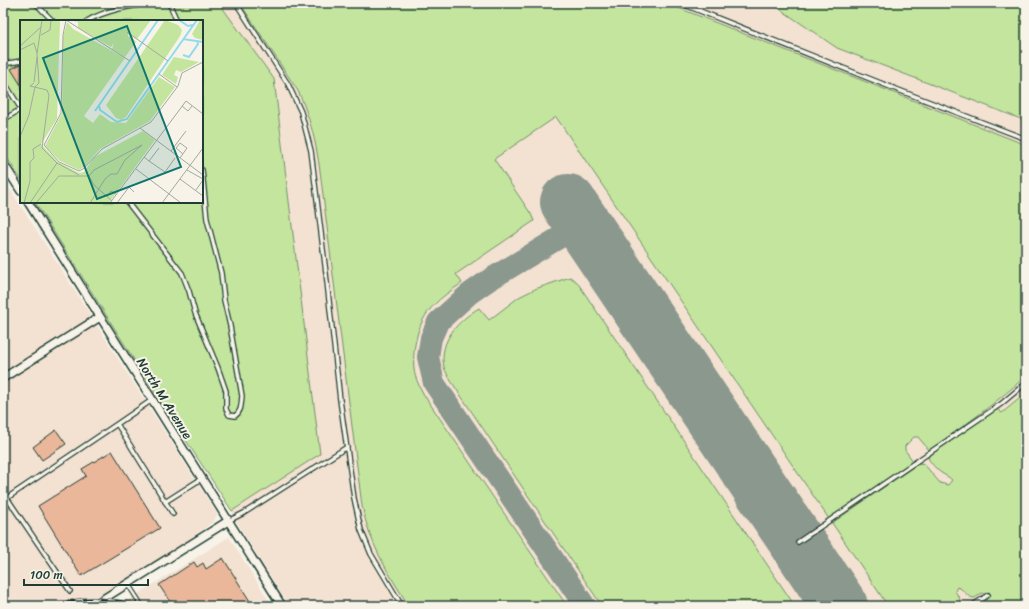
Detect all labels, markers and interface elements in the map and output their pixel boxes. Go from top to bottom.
inset map [20,20,203,203]
street label: North M Avenue [130,353,199,444]
scale bar [24,561,148,587]
text: 100 m [30,564,63,586]

